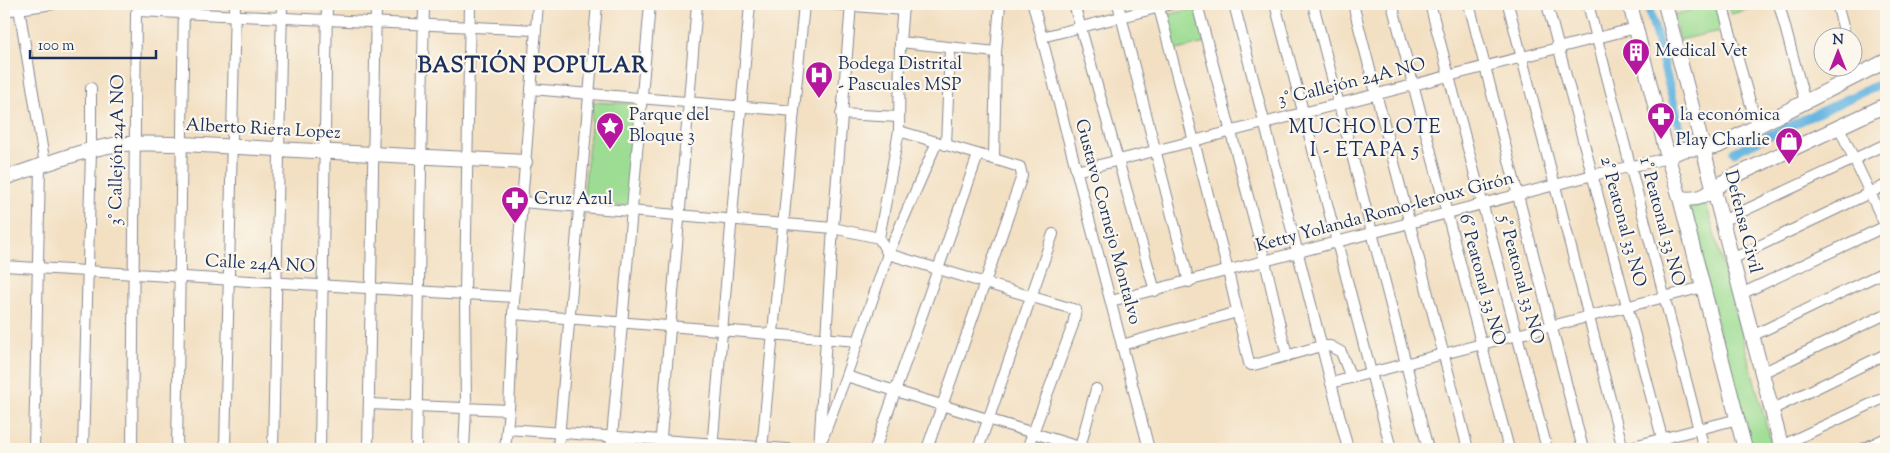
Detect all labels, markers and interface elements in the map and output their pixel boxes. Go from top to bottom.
scale bar [30,28,156,60]
north arrow [1812,28,1862,78]
text: N [1832,31,1844,51]
text: 100 m [38,36,75,57]
building icon: Medical Vet [1621,37,1651,76]
place label: Medical Vet [1655,39,1747,65]
district label: BASTIÓN POPULAR [418,49,649,83]
place label: Bodega Distrital - Pascuales MSP [838,52,962,99]
street label: 3° Callejón 24A NO [1275,52,1429,114]
hospital icon: Bodega Distrital - Pascuales MSP [804,60,834,99]
street label: 3° Callejón 24A NO [104,74,132,226]
pharmacy icon: la económica [1646,101,1676,140]
place label: Parque del Bloque 3 [629,103,709,150]
place label: la económica [1680,103,1780,129]
place icon: Parque del Bloque 3 [595,111,625,150]
street label: Alberto Riera Lopez [185,113,342,147]
district label: MUCHO LOTE I - ETAPA 5 [1288,114,1442,166]
street label: Gustavo Cornejo Montalvo [1067,116,1147,328]
shop icon: Play Charlie [1774,126,1804,165]
place label: Play Charlie [1676,128,1770,154]
street label: 2° Peatonal 33 NO [1592,154,1652,290]
street label: 1° Peatonal 33 NO [1631,155,1691,289]
street label: Ketty Yolanda Romo-leroux Girón [1253,166,1517,260]
street label: Defensa Civil [1717,168,1767,276]
pharmacy icon: Cruz Azul [500,185,530,224]
place label: Cruz Azul [534,187,613,213]
street label: 6° Peatonal 33 NO [1451,211,1511,349]
street label: 5° Peatonal 33 NO [1490,212,1550,347]
street label: Calle 24A NO [204,249,316,281]

